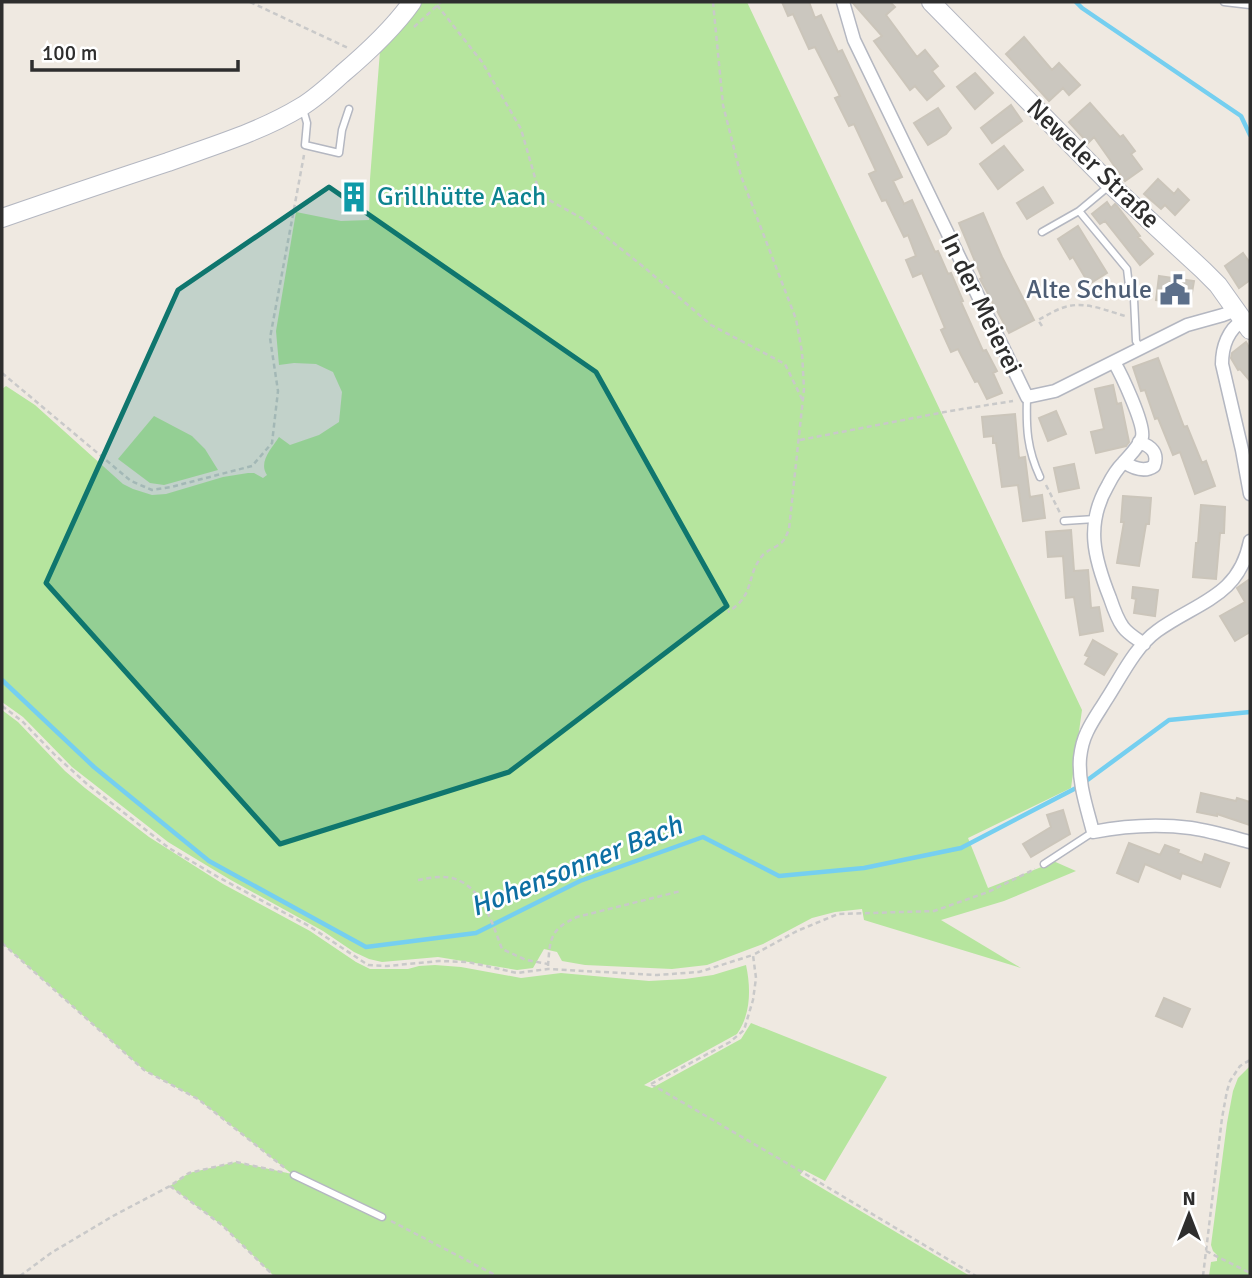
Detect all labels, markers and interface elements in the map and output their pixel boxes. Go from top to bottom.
scale bar [32,28,238,72]
text: 100 m [42,40,97,66]
street label: Neweler Straße [1020,92,1166,236]
building icon: Grillhütte Aach [337,180,371,214]
place label: Grillhütte Aach [377,181,546,213]
street label: In der Meierei [933,228,1029,380]
public building icon: Alte Schule [1158,273,1192,307]
place label: Alte Schule [1026,274,1152,306]
water label: Hohensonner Bach [465,808,688,924]
north arrow [1154,1180,1224,1250]
text: N [1182,1187,1196,1211]

